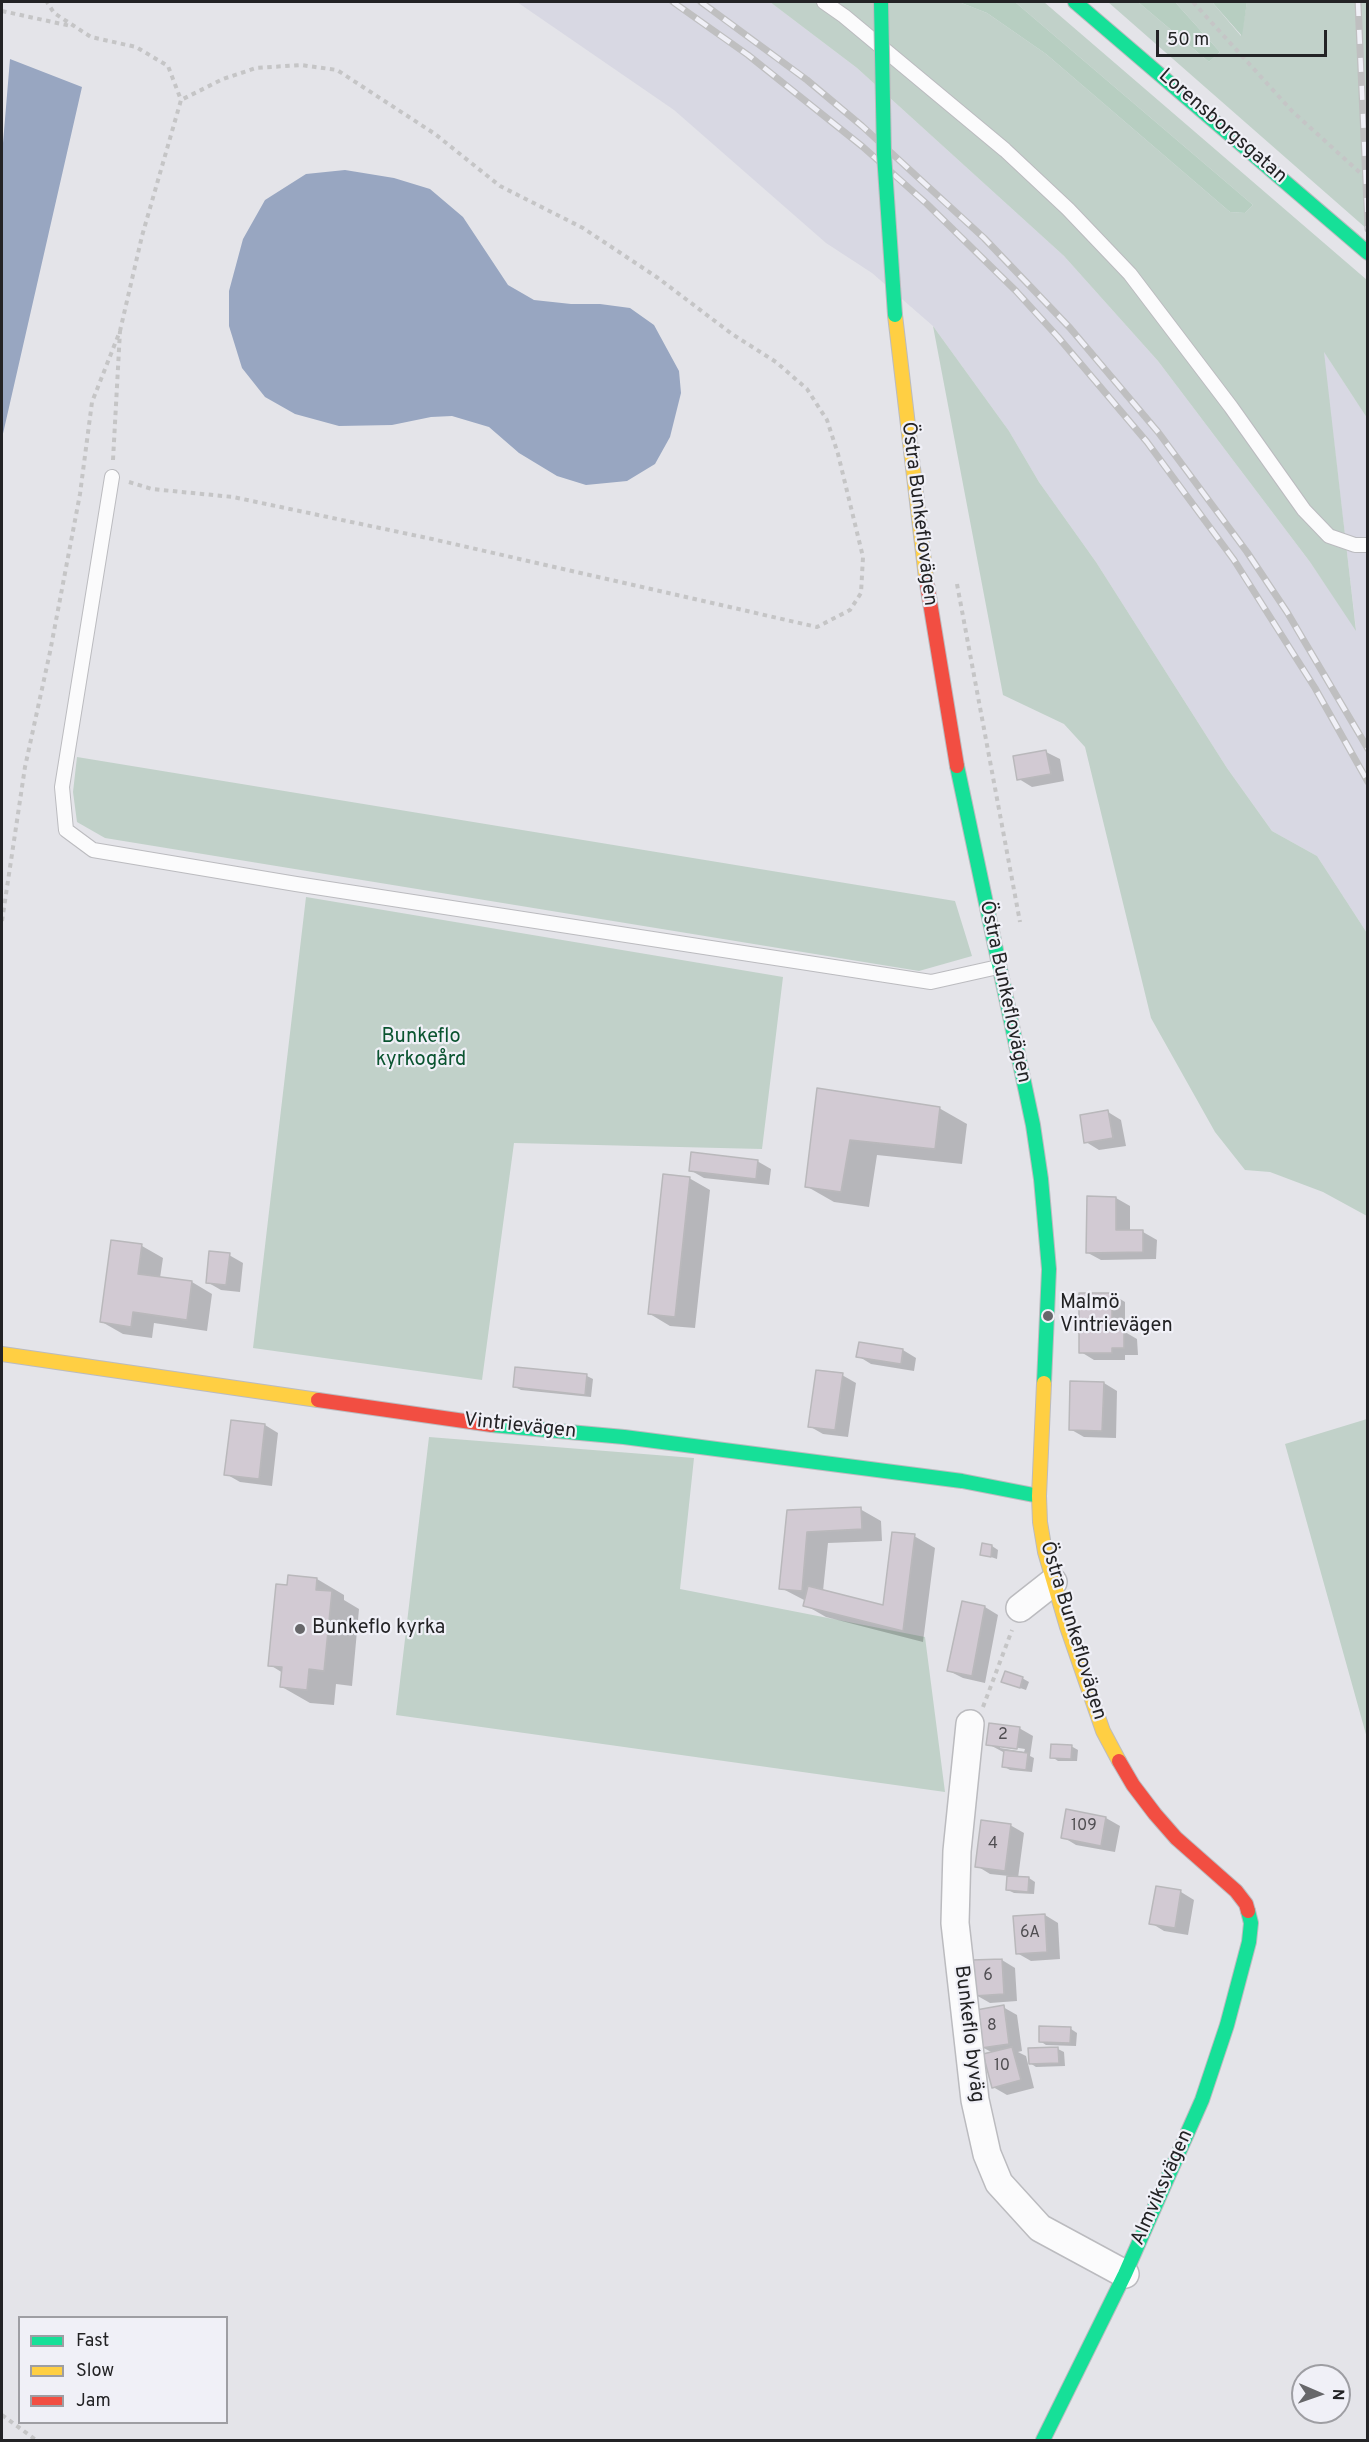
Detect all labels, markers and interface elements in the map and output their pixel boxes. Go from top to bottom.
scale bar [1159,18,1330,56]
text: 50 m [1167,29,1209,52]
street label: Lorensborgsgatan [1153,65,1291,189]
street label: Östra Bunkeflovägen [895,420,941,608]
street label: Östra Bunkeflovägen [973,899,1035,1085]
park label: Bunkeflo kyrkogård [376,1026,466,1073]
place label: Malmö Vintrievägen [1060,1292,1173,1339]
marker: Malmö Vintrievägen [1041,1309,1055,1323]
street label: Vintrievägen [463,1409,577,1445]
street label: Östra Bunkeflovägen [1033,1539,1111,1723]
place label: Bunkeflo kyrka [312,1617,445,1641]
marker: Bunkeflo kyrka [293,1622,307,1636]
house number: 2 [998,1726,1008,1746]
house number: 109 [1071,1817,1097,1837]
house number: 4 [988,1835,998,1855]
house number: 6A [1020,1924,1040,1944]
street label: Bunkeflo byväg [948,1964,988,2104]
house number: 6 [983,1967,993,1987]
house number: 8 [987,2017,997,2037]
house number: 10 [994,2057,1010,2077]
street label: Almviksvägen [1127,2126,1199,2250]
legend [18,2316,228,2424]
text: Fast [76,2330,109,2353]
text: Slow [76,2360,114,2383]
north arrow [1291,2364,1351,2424]
text: N [1327,2388,1347,2401]
text: Jam [76,2390,111,2413]

